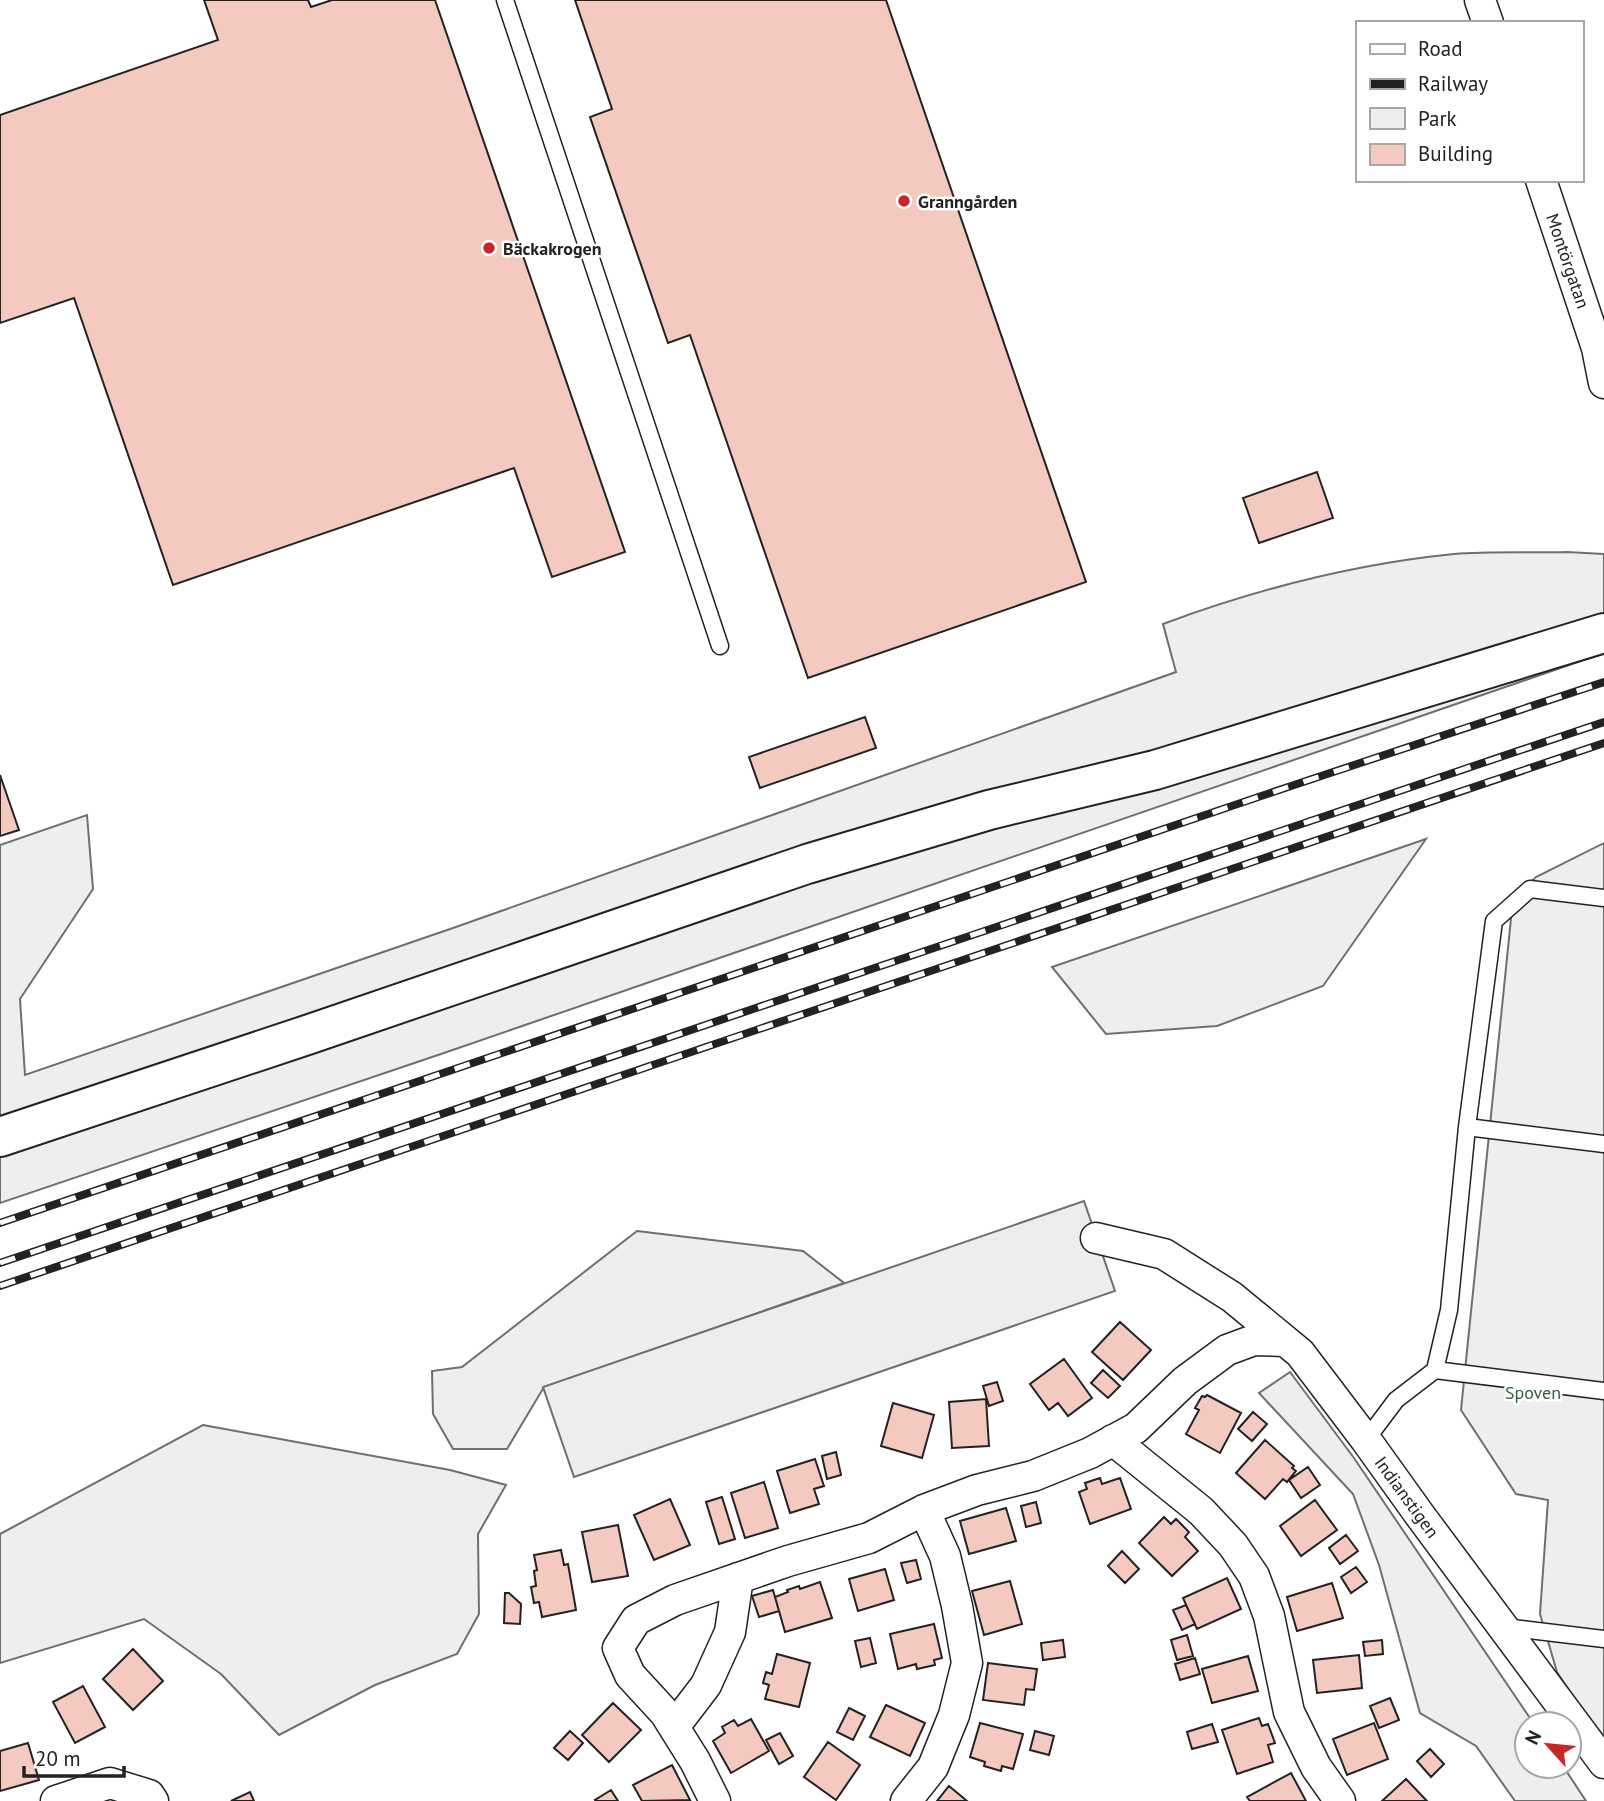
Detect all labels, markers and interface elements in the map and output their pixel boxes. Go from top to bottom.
legend [1356,21,1583,182]
text: Road [1418,35,1462,62]
text: Railway [1418,70,1488,97]
text: Park [1418,105,1457,132]
text: Building [1418,140,1493,167]
place label: Granngården [918,190,1017,213]
marker: Granngården [896,193,912,209]
street label: Montörgatan [1541,211,1595,311]
place label: Bäckakrogen [503,237,602,260]
marker: Bäckakrogen [481,240,497,256]
park label: Spoven [1505,1381,1561,1404]
street label: Indianstigen [1370,1452,1444,1542]
north arrow [1513,1710,1583,1780]
text: N [1519,1726,1546,1748]
scale bar [24,1734,124,1778]
text: 20 m [35,1745,81,1772]

